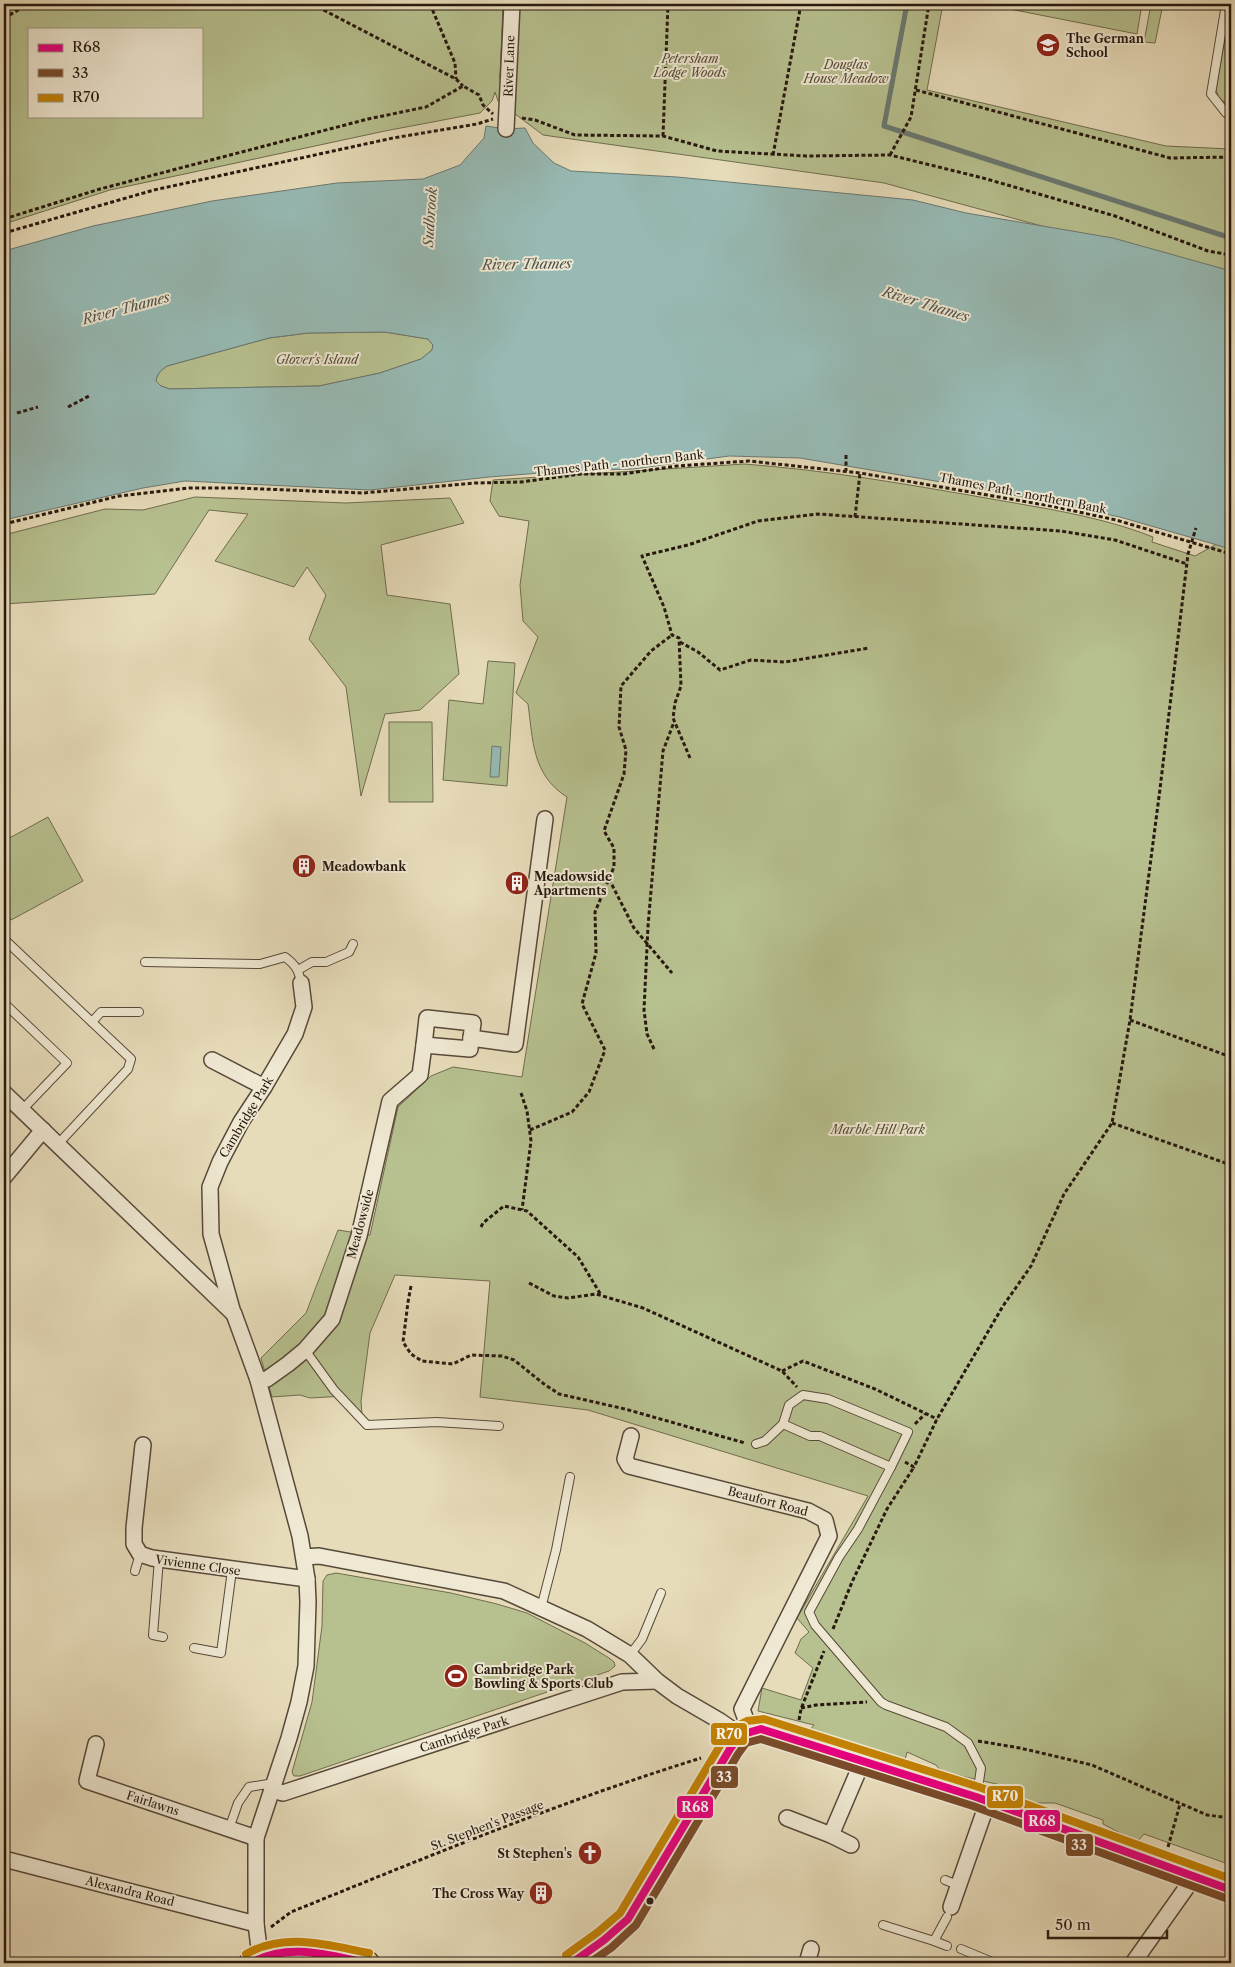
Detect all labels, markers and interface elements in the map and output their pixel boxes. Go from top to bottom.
legend [28,28,202,118]
place label: The German School [1066,31,1145,60]
school or university icon: The German School [1035,32,1061,58]
street label: River Lane [500,35,518,97]
text: R68 [72,37,101,56]
park label: Petersham Lodge Woods [653,51,727,80]
park label: Douglas House Meadow [802,57,889,86]
text: 33 [72,63,89,82]
text: R70 [72,87,100,106]
water label: Sudbrook [419,186,441,249]
water label: River Thames [481,254,573,274]
water label: River Thames [880,282,972,326]
water label: River Thames [79,287,172,329]
park label: Glover's Island [276,352,360,367]
street label: Thames Path - northern Bank [534,447,705,479]
street label: Thames Path - northern Bank [938,469,1109,517]
building icon: Meadowbank [291,853,317,879]
place label: Meadowbank [322,859,407,874]
place label: Meadowside Apartments [533,869,612,898]
building icon: Meadowside Apartments [504,870,530,896]
street label: Cambridge Park [216,1073,277,1160]
park label: Marble Hill Park [829,1122,926,1137]
street label: Meadowside [343,1187,377,1261]
street label: Beaufort Road [726,1483,810,1519]
street label: Vivienne Close [153,1551,242,1578]
place label: Cambridge Park Bowling & Sports Club [474,1662,613,1691]
sports icon: Cambridge Park Bowling & Sports Club [443,1663,469,1689]
street label: Cambridge Park [418,1712,511,1755]
line badge: R70 [710,1722,748,1746]
text: R70 [716,1725,743,1743]
line badge: 33 [710,1765,739,1789]
text: 33 [716,1768,732,1786]
line badge: R70 [986,1785,1024,1809]
street label: Fairlawns [125,1787,181,1819]
text: R70 [992,1787,1019,1805]
line badge: R68 [676,1795,714,1819]
street label: St. Stephen's Passage [428,1796,546,1853]
text: R68 [681,1798,709,1816]
line badge: R68 [1023,1809,1061,1833]
text: R68 [1028,1812,1056,1830]
line badge: 33 [1065,1833,1094,1857]
text: 33 [1071,1836,1087,1854]
church icon: St Stephen's [577,1840,603,1866]
place label: St Stephen's [497,1846,572,1861]
street label: Alexandra Road [83,1872,177,1909]
building icon: The Cross Way [528,1880,554,1906]
place label: The Cross Way [432,1886,525,1901]
unlabelled marker [645,1896,655,1906]
scale bar [1048,1907,1166,1939]
text: 50 m [1055,1915,1091,1934]

